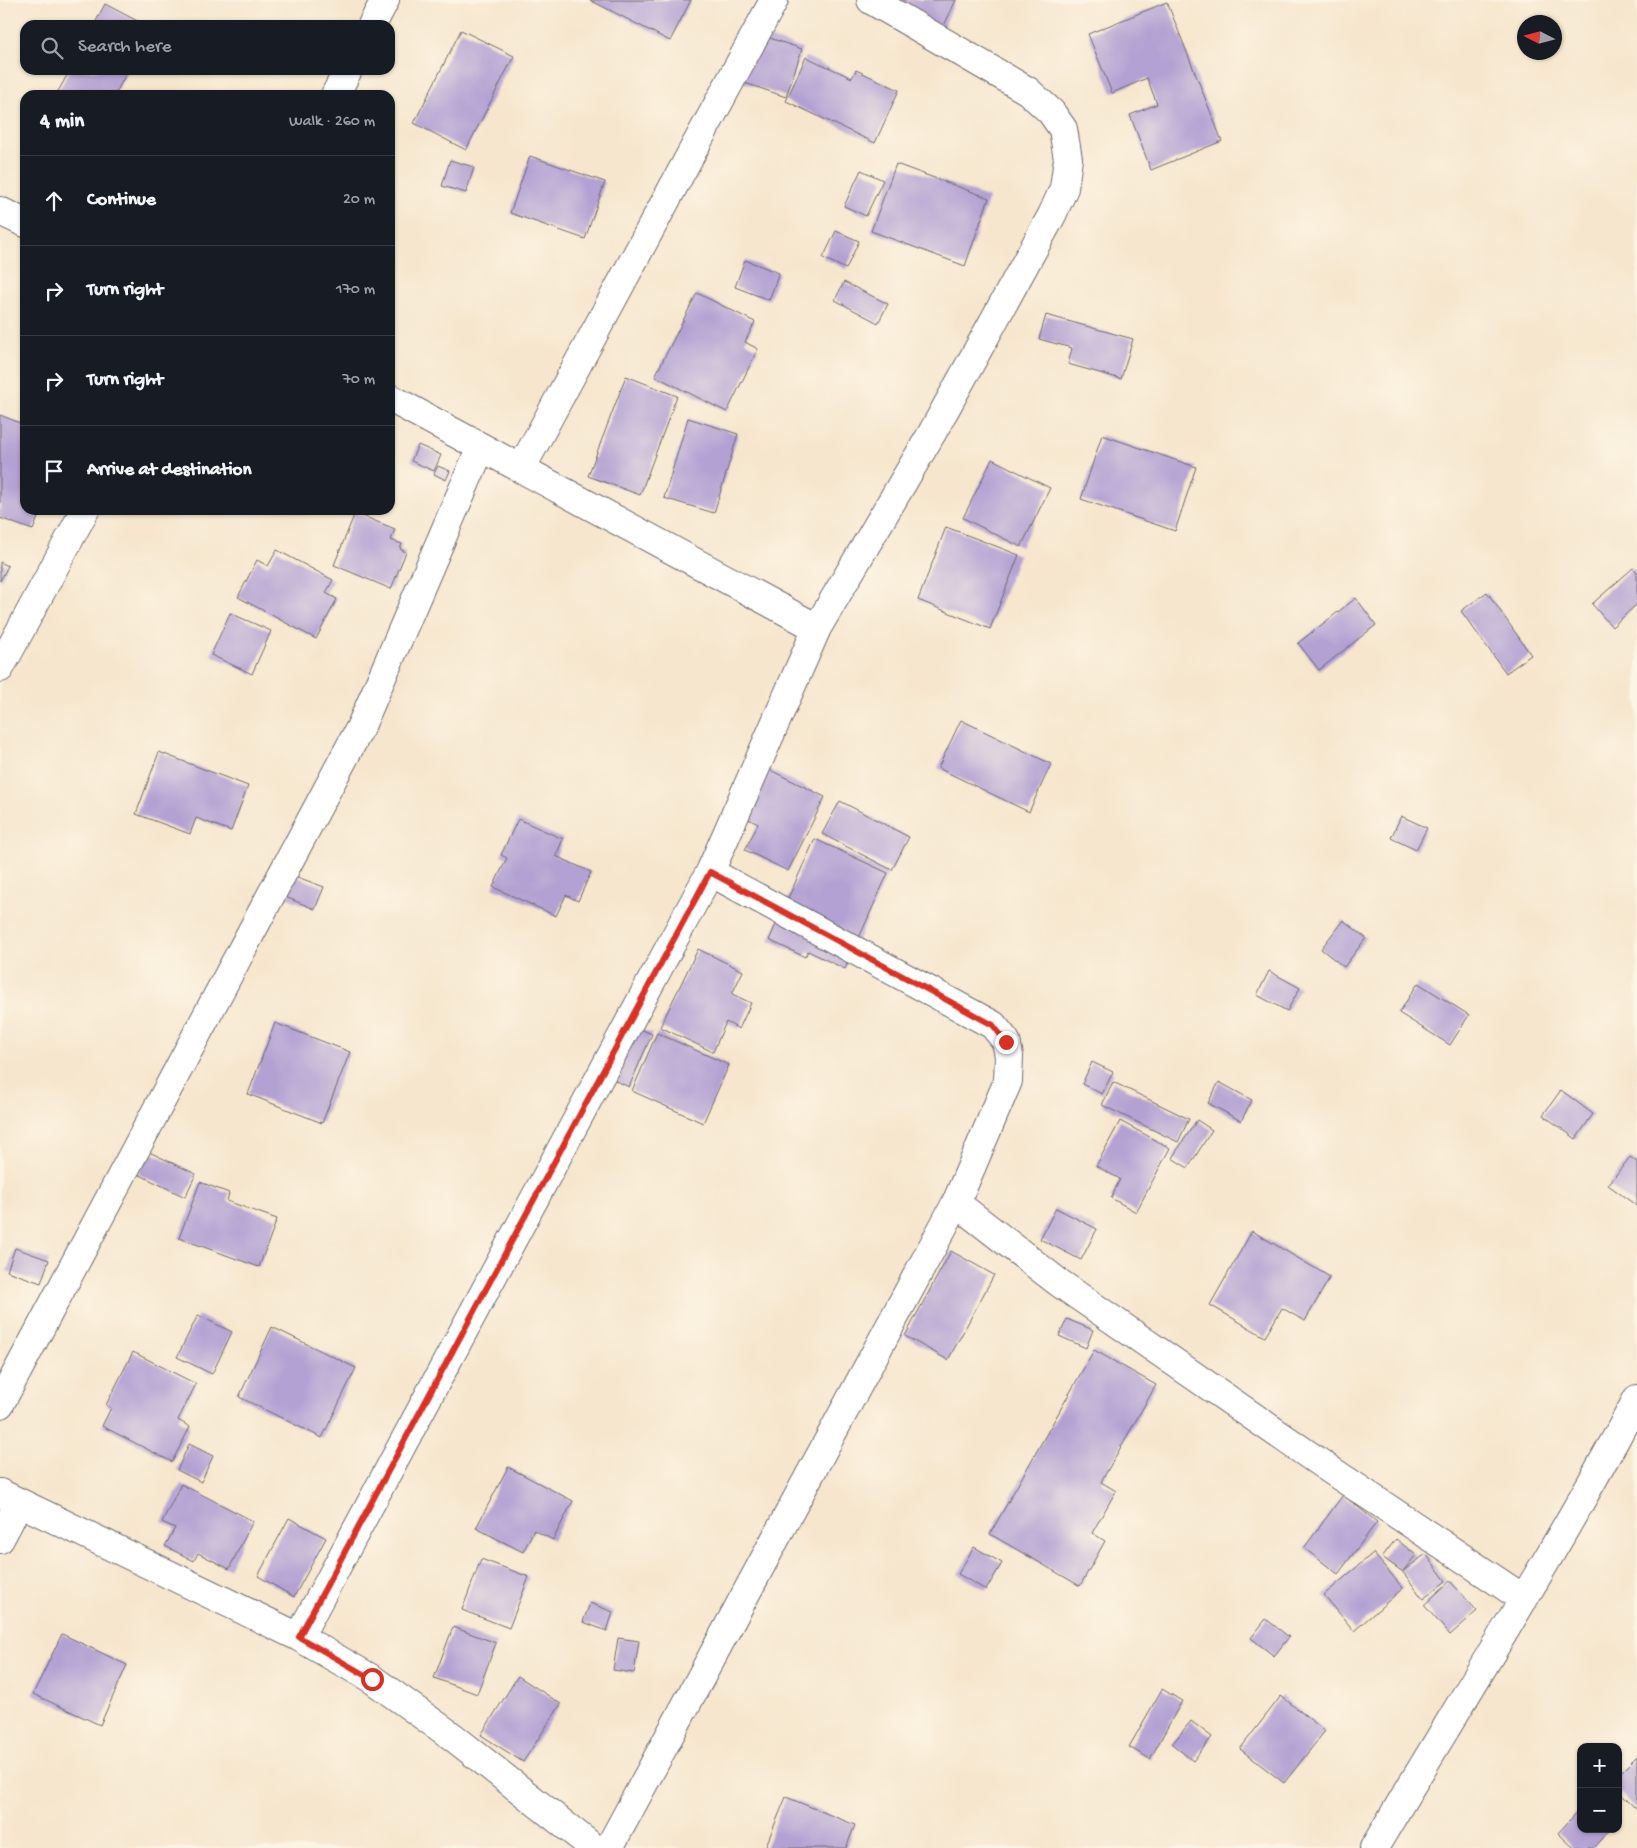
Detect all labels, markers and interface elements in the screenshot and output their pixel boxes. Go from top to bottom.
north arrow [1517,15,1562,60]
search box [20,20,395,75]
icon: search [38,34,66,62]
text: Search here [78,36,172,59]
text: 4 min [40,110,84,135]
text: Walk · 260 m [289,113,375,132]
icon: ahead [40,187,68,215]
text: Continue [87,189,156,212]
text: 20 m [343,191,375,210]
icon: right [40,277,68,305]
text: Turn right [87,279,163,302]
text: 170 m [336,281,375,300]
icon: right [40,367,68,395]
text: Turn right [87,369,163,392]
text: 70 m [342,371,375,390]
icon: arrive [40,457,68,485]
text: Arrive at destination [87,459,251,482]
route end [995,1031,1018,1054]
route start [361,1668,384,1691]
map controls [1577,1743,1622,1833]
button: + [1577,1743,1622,1788]
button: − [1577,1788,1622,1833]

